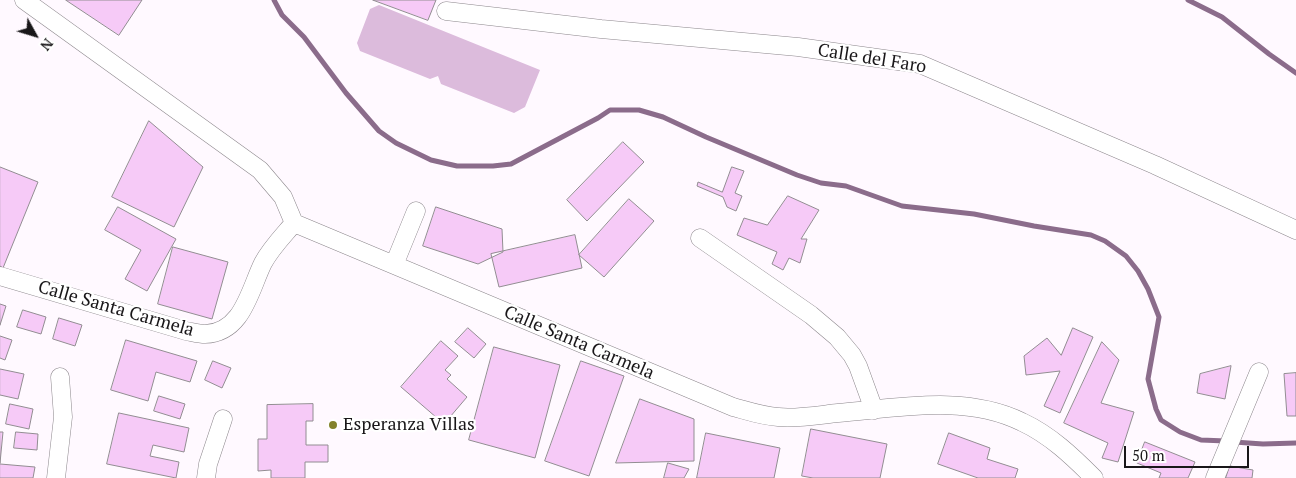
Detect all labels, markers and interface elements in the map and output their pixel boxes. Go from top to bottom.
north arrow [10,10,60,60]
text: N [36,35,58,55]
street label: Calle del Faro [816,40,928,78]
street label: Calle Santa Carmela [36,276,196,342]
street label: Calle Santa Carmela [501,302,657,384]
place label: Esperanza Villas [343,414,475,436]
marker: Esperanza Villas [327,419,339,431]
scale bar [1126,436,1251,468]
text: 50 m [1132,445,1165,465]

